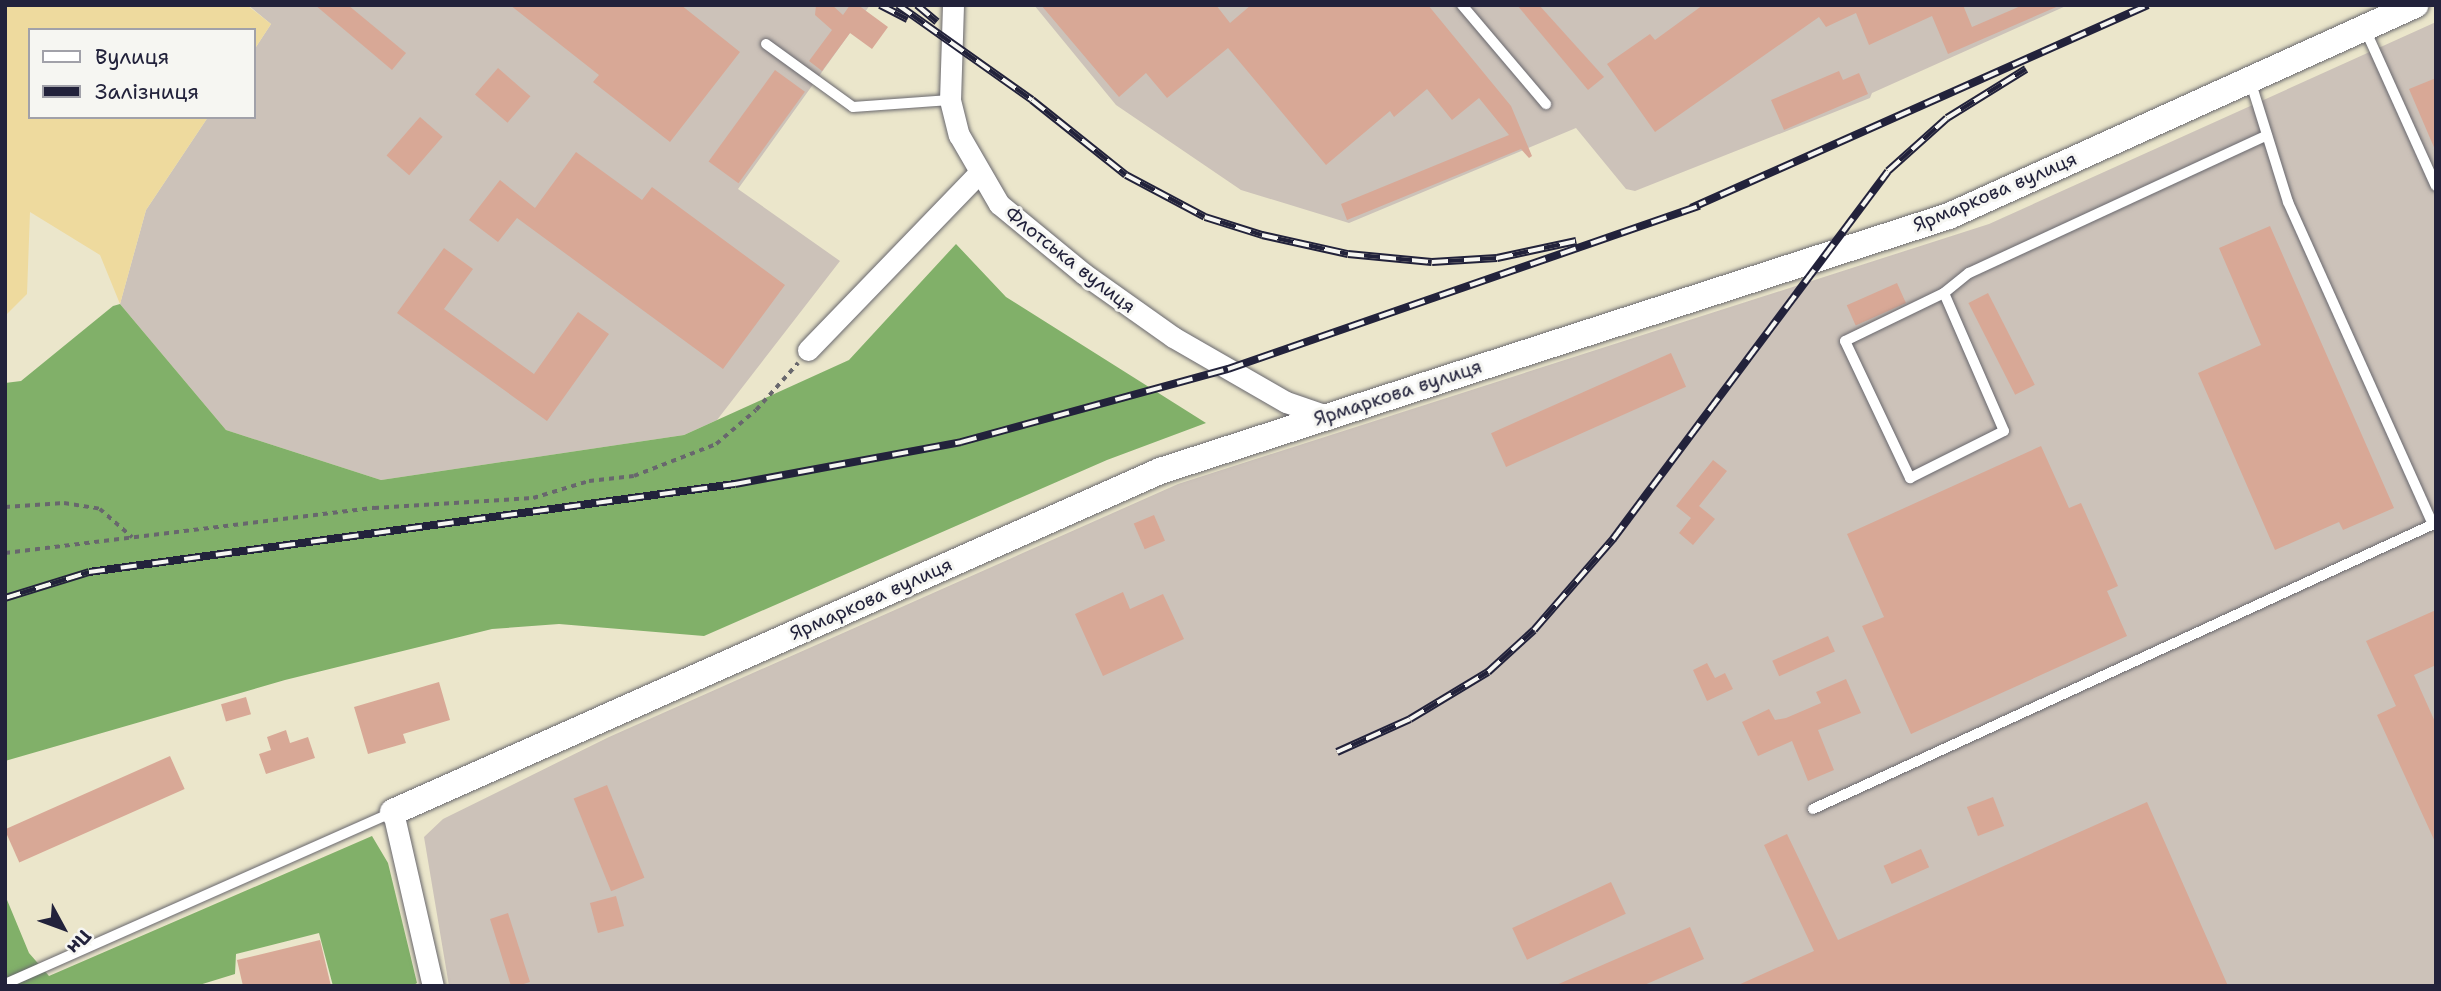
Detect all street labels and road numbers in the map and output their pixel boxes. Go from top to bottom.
street label: Ярмаркова вулиця [1910,147,2080,237]
street label: Флотська вулиця [1000,202,1140,318]
street label: Ярмаркова вулиця [1311,355,1485,431]
street label: Ярмаркова вулиця [786,553,956,645]

